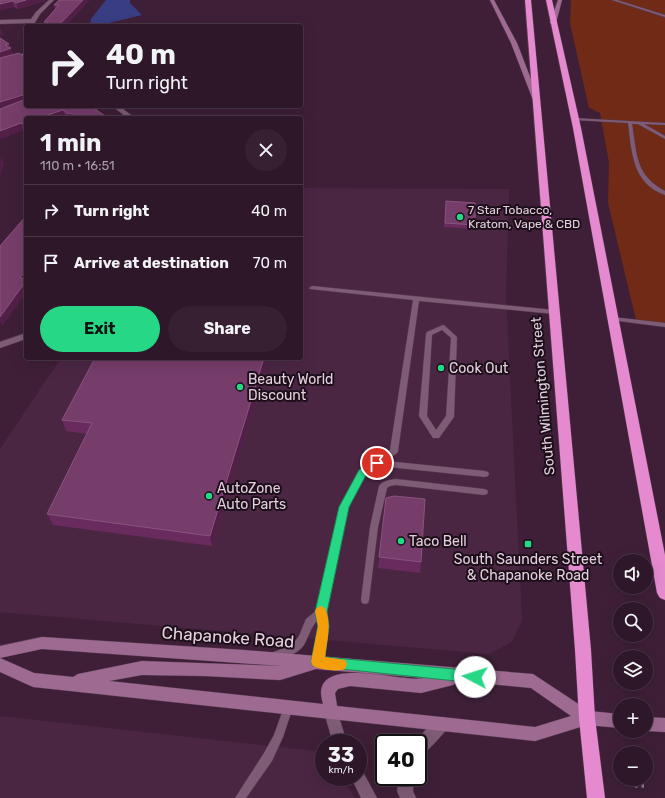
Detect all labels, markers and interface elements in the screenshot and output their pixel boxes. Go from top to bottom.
text: 40 m [106,38,176,71]
icon: right [40,40,92,92]
text: Turn right [106,72,188,94]
text: 1 min [40,129,101,157]
button: close [245,129,287,171]
text: 110 m · 16:51 [40,158,115,173]
icon: right [40,200,62,222]
text: Turn right [74,202,149,220]
text: 40 m [251,202,287,220]
place label: 7 Star Tobacco, Kratom, Vape & CBD [468,203,580,231]
marker: 7 Star Tobacco, Kratom, Vape & CBD [455,212,465,222]
icon: arrive [40,252,62,274]
text: Arrive at destination [74,254,229,272]
text: 70 m [253,254,287,272]
button: Exit [40,306,160,352]
button: Share [168,306,287,352]
street label: South Wilmington Street [528,316,558,476]
place label: Cook Out [449,360,509,377]
marker: Cook Out [436,363,446,373]
place label: Beauty World Discount [248,371,333,404]
marker: Beauty World Discount [235,382,245,392]
pin [360,446,394,480]
icon: arrive [366,452,388,474]
place label: AutoZone Auto Parts [217,480,286,513]
marker: AutoZone Auto Parts [204,491,214,501]
place label: Taco Bell [409,533,467,550]
marker: Taco Bell [396,536,406,546]
marker: South Saunders Street & Chapanoke Road [523,539,533,549]
place label: South Saunders Street & Chapanoke Road [454,551,603,584]
map controls [613,554,653,786]
button: sound [613,554,653,594]
button: search [613,602,653,642]
street label: Chapanoke Road [161,622,295,652]
button: layers [613,650,653,690]
position arrow [454,656,496,698]
button: + [613,698,653,738]
speed limit sign: 40 [375,734,427,786]
text: 33 [328,743,354,767]
button: − [613,746,653,786]
text: km/h [329,764,353,776]

